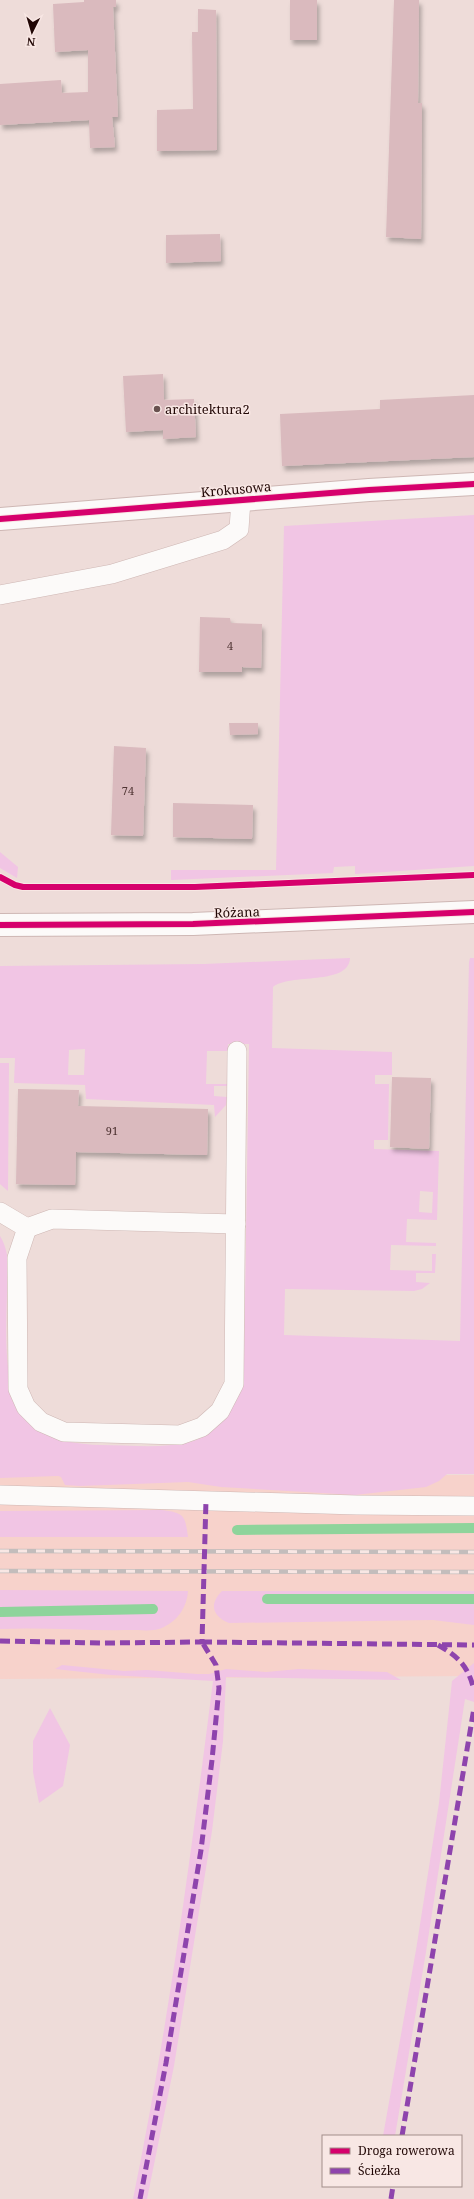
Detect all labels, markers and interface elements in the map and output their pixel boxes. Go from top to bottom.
north arrow [12,12,52,52]
text: N [26,35,36,50]
place label: architektura2 [165,400,250,418]
marker: architektura2 [152,404,162,414]
street label: Krokusowa [200,477,272,501]
house number: 4 [227,638,233,653]
house number: 74 [122,783,134,798]
street label: Różana [214,902,260,922]
house number: 91 [106,1123,118,1138]
legend [322,2135,462,2187]
text: Droga rowerowa [358,2142,455,2159]
text: Ścieżka [358,2162,401,2179]

